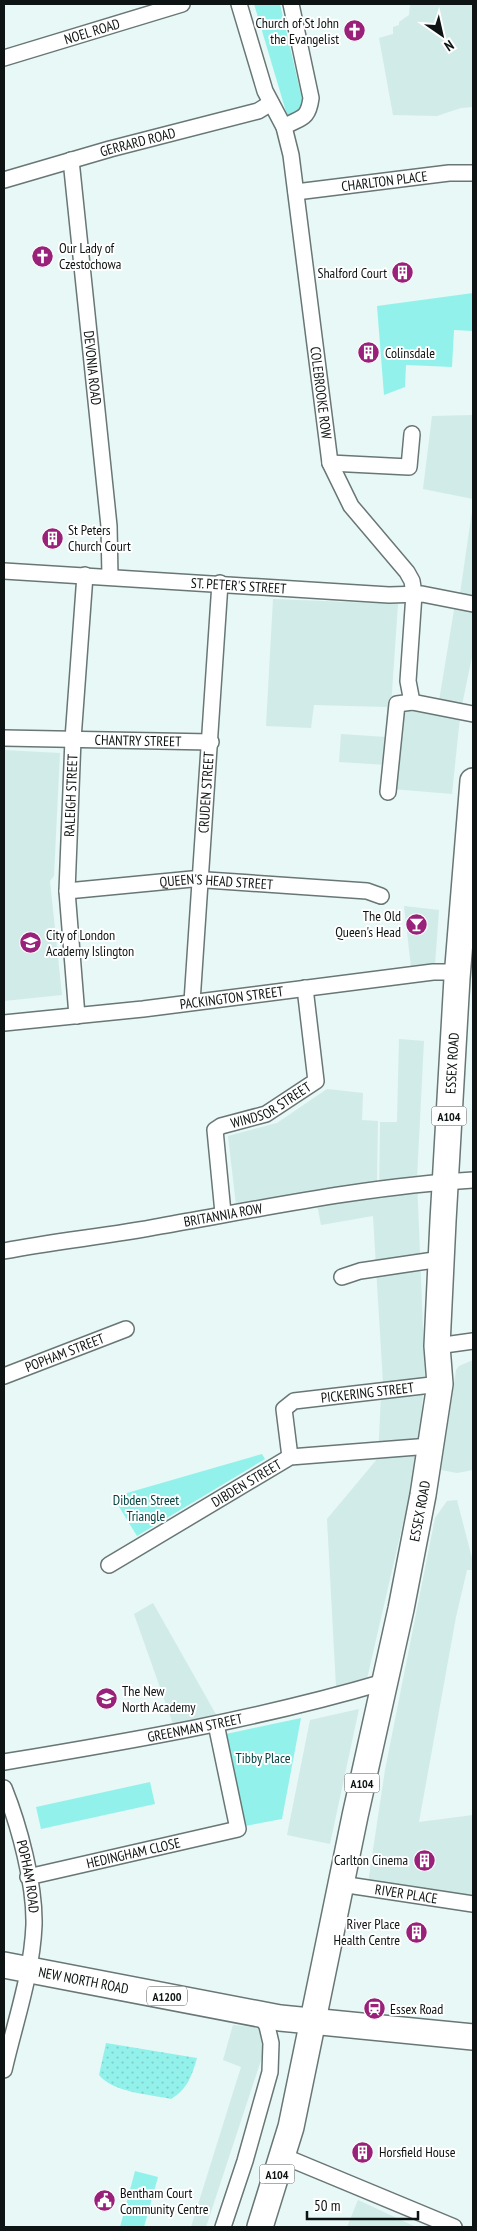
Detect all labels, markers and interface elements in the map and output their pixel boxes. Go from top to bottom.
north arrow [417,10,467,60]
street label: NOEL ROAD [62,14,122,48]
place label: Church of St John the Evangelist [255,14,339,48]
church icon: Church of St John the Evangelist [343,19,367,43]
text: N [441,36,457,55]
street label: GERRARD ROAD [98,124,177,160]
street label: CHARLTON PLACE [340,167,428,195]
place label: Our Lady of Czestochowa [59,239,121,273]
church icon: Our Lady of Czestochowa [31,244,55,268]
building icon: Shalford Court [391,261,415,285]
place label: Shalford Court [317,264,387,282]
street label: DEVONIA ROAD [80,330,105,406]
building icon: Colinsdale [357,341,381,365]
place label: Colinsdale [385,344,435,362]
street label: COLEBROOKE ROW [306,345,336,441]
place label: St Peters Church Court [68,521,131,555]
building icon: St Peters Church Court [40,526,64,550]
street label: ST. PETER'S STREET [190,574,288,598]
street label: CHANTRY STREET [94,731,182,750]
street label: CRUDEN STREET [194,750,218,834]
street label: RALEIGH STREET [60,753,81,837]
street label: QUEEN'S HEAD STREET [159,870,275,894]
place label: The Old Queen's Head [335,907,401,941]
bar icon: The Old Queen's Head [405,912,429,936]
place label: City of London Academy Islington [46,926,134,960]
school or university icon: City of London Academy Islington [18,931,42,955]
street label: PACKINGTON STREET [179,982,285,1013]
street label: ESSEX ROAD [441,1032,463,1094]
street label: WINDSOR STREET [229,1077,315,1132]
road number: A104 [432,1106,466,1126]
street label: BRITANNIA ROW [182,1199,264,1231]
street label: POPHAM STREET [22,1329,108,1376]
street label: PICKERING STREET [320,1378,416,1407]
street label: DIBDEN STREET [208,1455,285,1511]
street label: ESSEX ROAD [405,1479,434,1543]
park label: Dibden Street Triangle [113,1491,179,1525]
place label: The New North Academy [122,1682,196,1716]
school or university icon: The New North Academy [94,1687,118,1711]
street label: GREENMAN STREET [146,1709,245,1746]
park label: Tibby Place [236,1749,291,1767]
road number: A104 [344,1774,380,1792]
street label: HEDINGHAM CLOSE [85,1833,182,1872]
street label: POPHAM ROAD [13,1838,43,1914]
building icon: Carlton Cinema [412,1848,436,1872]
place label: Carlton Cinema [334,1851,408,1869]
street label: RIVER PLACE [374,1880,439,1908]
place label: River Place Health Centre [333,1915,400,1949]
building icon: River Place Health Centre [404,1920,428,1944]
street label: NEW NORTH ROAD [37,1963,130,1998]
road number: A1200 [147,1986,187,2005]
station icon: Essex Road [362,1997,386,2021]
place label: Essex Road [390,2000,443,2018]
building icon: Horsfield House [351,2140,375,2164]
place label: Horsfield House [379,2143,456,2161]
road number: A104 [260,2164,294,2184]
place label: Bentham Court Community Centre [120,2184,209,2218]
scale bar [307,2188,418,2220]
public building icon: Bentham Court Community Centre [92,2189,116,2213]
text: 50 m [314,2196,340,2215]

